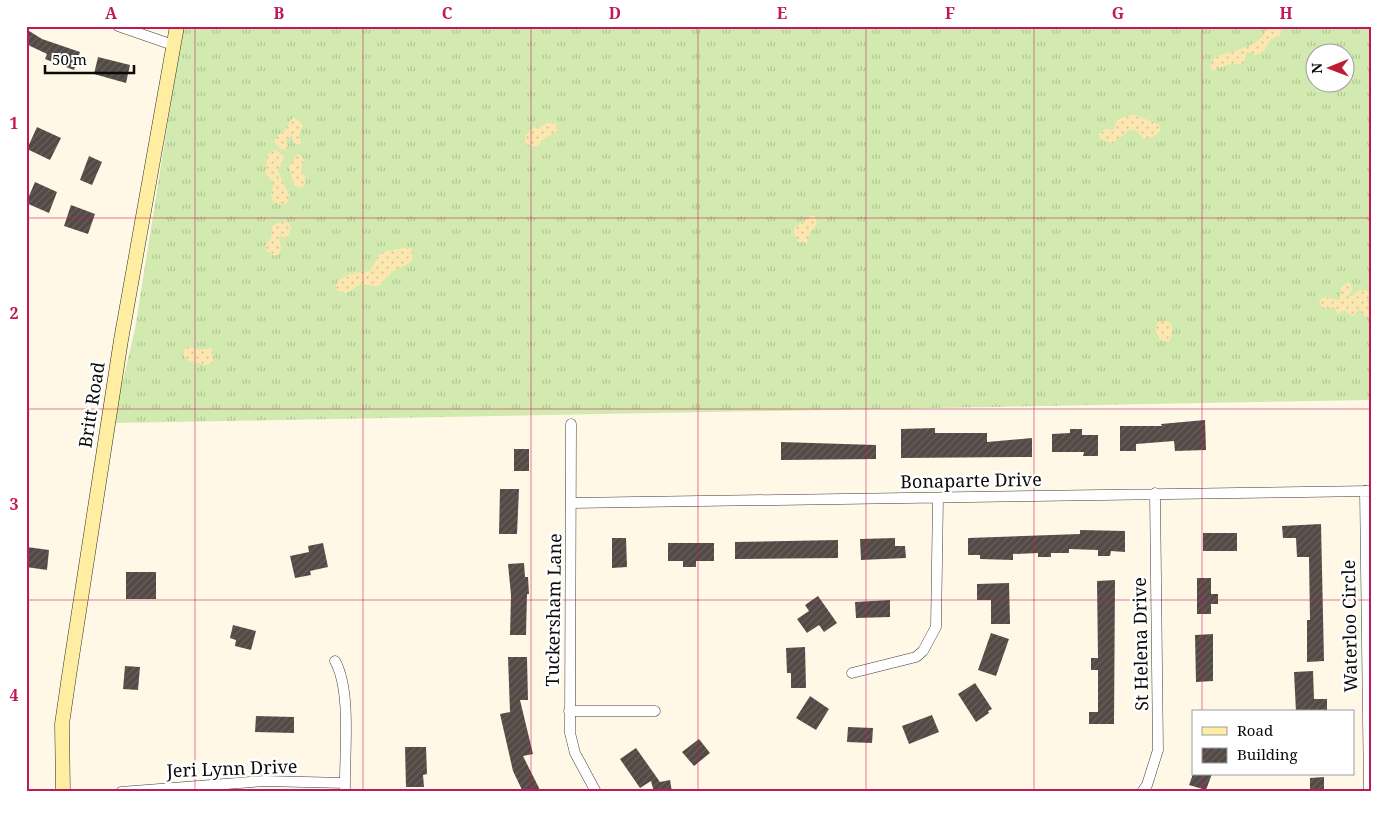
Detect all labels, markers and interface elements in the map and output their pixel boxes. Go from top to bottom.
text: A [105,2,118,24]
text: B [274,2,285,24]
text: C [442,2,453,24]
text: D [609,2,621,24]
text: E [777,2,787,24]
text: F [945,2,955,24]
text: G [1112,2,1124,24]
text: H [1279,2,1293,24]
scale bar [45,42,134,74]
north arrow [1304,42,1354,92]
text: 50 m [52,49,87,69]
text: N [1307,63,1326,74]
text: 1 [9,112,19,134]
text: 2 [9,302,19,324]
street label: Britt Road [72,360,110,450]
street label: Bonaparte Drive [900,467,1042,493]
text: 3 [9,493,19,515]
street label: Tuckersham Lane [540,533,566,687]
street label: Waterloo Circle [1336,560,1362,692]
street label: St Helena Drive [1127,577,1153,711]
text: 4 [9,684,19,706]
legend [1192,710,1354,776]
text: Road [1237,720,1273,740]
text: Building [1237,744,1298,764]
street label: Jeri Lynn Drive [165,754,298,782]

